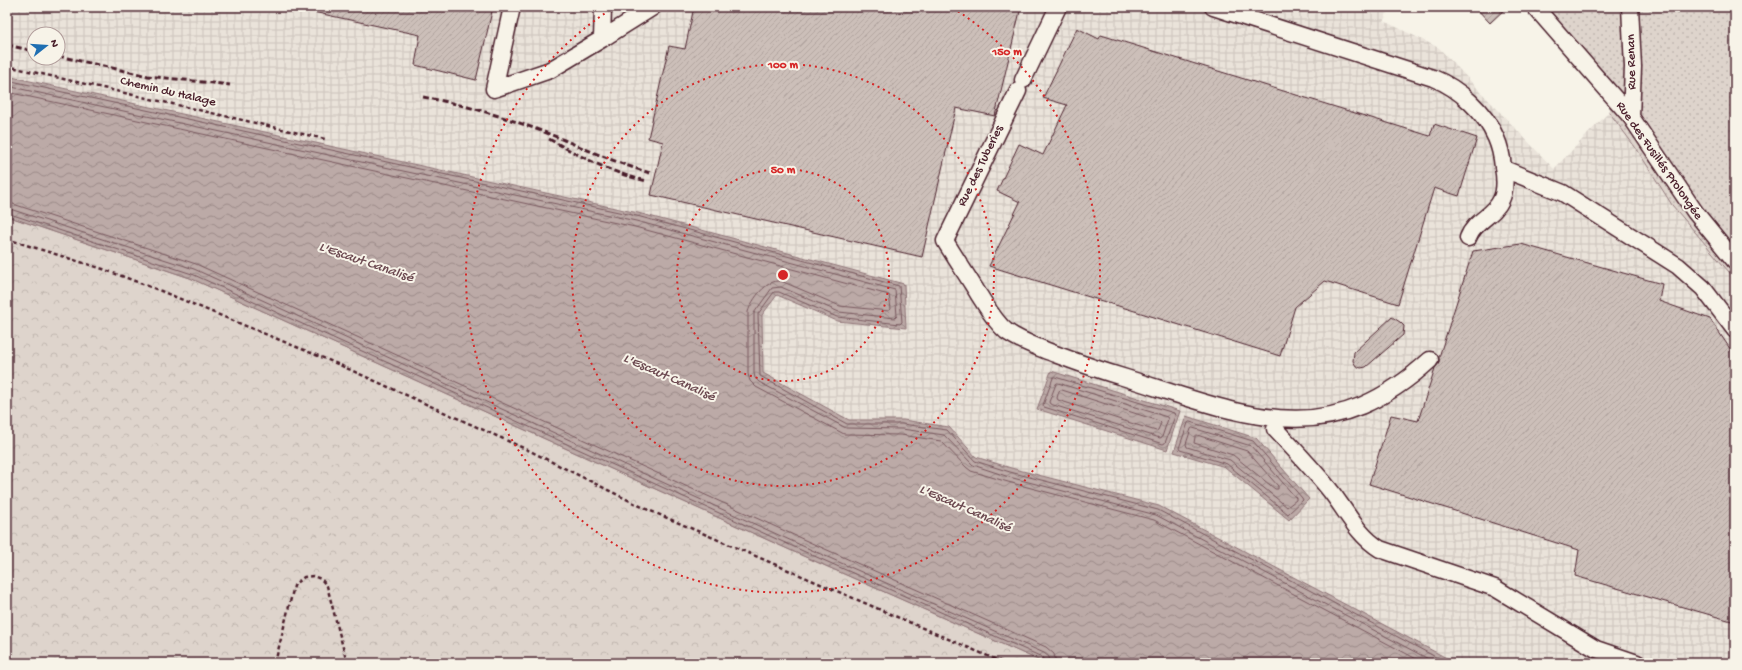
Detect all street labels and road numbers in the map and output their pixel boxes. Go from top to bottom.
street label: Rue Renan [1624,33,1640,90]
street label: Chemin du Halage [119,74,218,110]
street label: Rue des Fusillés Prolongée [1613,99,1706,223]
street label: Rue des Tuberies [955,122,1008,209]

